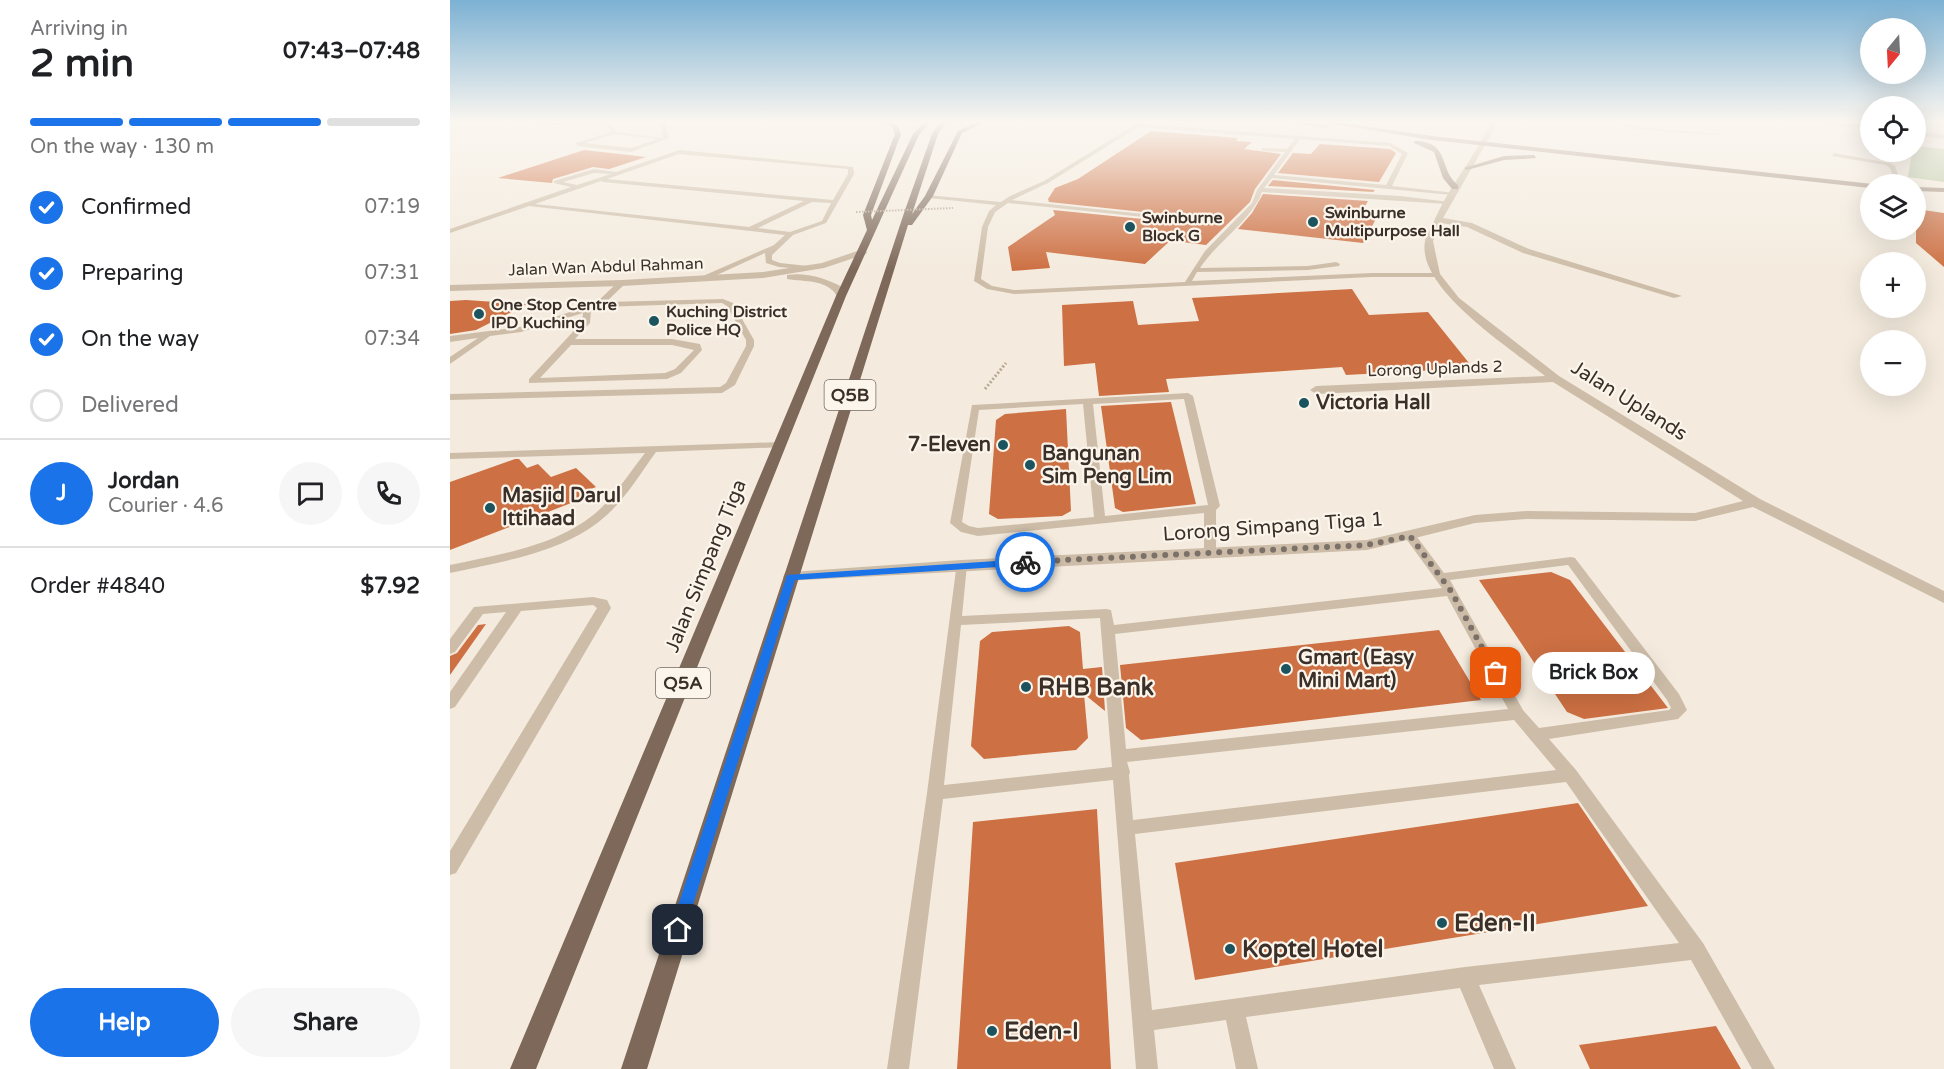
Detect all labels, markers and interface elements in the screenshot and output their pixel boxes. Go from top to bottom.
text: Arriving in [30,17,128,41]
north arrow [1860,18,1926,84]
map controls [1860,18,1926,396]
text: 07:43–07:48 [283,38,420,64]
text: 2 min [30,40,134,87]
button: locate [1860,96,1926,162]
text: On the way · 130 m [30,135,214,159]
button: layers [1860,174,1926,240]
icon: check [30,191,63,224]
text: Confirmed [81,194,191,220]
text: 07:19 [365,195,420,219]
place label: Swinburne Multipurpose Hall [1325,203,1460,241]
place label: Swinburne Block G [1142,208,1223,246]
marker: Swinburne Multipurpose Hall [1306,215,1320,229]
marker: Swinburne Block G [1123,220,1137,234]
button: + [1860,252,1926,318]
street label: Jalan Wan Abdul Rahman [508,254,704,280]
icon: check [30,257,63,290]
text: Preparing [81,260,184,286]
text: 07:31 [365,261,420,285]
place label: One Stop Centre IPD Kuching [491,295,617,333]
place label: Kuching District Police HQ [666,302,788,340]
marker: One Stop Centre IPD Kuching [472,307,486,321]
marker: Kuching District Police HQ [647,314,661,328]
icon: check [30,323,63,356]
text: On the way [81,326,199,352]
text: 07:34 [365,327,420,351]
button: − [1860,330,1926,396]
street label: Jalan Uplands [1567,356,1691,446]
street label: Lorong Uplands 2 [1367,357,1503,381]
road number: Q5B [824,380,876,410]
place label: Victoria Hall [1316,391,1430,415]
text: Delivered [81,392,179,418]
marker: Victoria Hall [1297,396,1311,410]
place label: 7-Eleven [908,433,991,457]
marker: 7-Eleven [996,438,1010,452]
place label: Bangunan Sim Peng Lim [1042,442,1172,489]
marker: Bangunan Sim Peng Lim [1023,458,1037,472]
button: chat [279,462,342,525]
button: phone [357,462,420,525]
text: Jordan [108,468,179,494]
street label: Jalan Simpang Tiga [660,476,752,656]
text: J [56,480,67,506]
place label: Masjid Darul Ittihaad [502,484,621,531]
text: Courier · 4.6 [108,494,223,518]
marker: Masjid Darul Ittihaad [483,501,497,515]
street label: Lorong Simpang Tiga 1 [1162,507,1384,547]
courier [995,532,1055,592]
icon: bike [1009,546,1042,579]
text: Order #4840 [30,573,165,599]
text: $7.92 [360,573,420,599]
place label: Gmart (Easy Mini Mart) [1298,646,1414,693]
pin [1470,647,1521,698]
callout: Brick Box [1532,652,1655,694]
icon: bag [1479,656,1512,689]
text: Brick Box [1549,661,1638,685]
marker: Gmart (Easy Mini Mart) [1279,662,1293,676]
road number: Q5A [656,668,710,698]
place label: RHB Bank [1038,673,1154,702]
marker: RHB Bank [1019,680,1033,694]
pin [652,904,703,955]
place label: Eden-II [1454,909,1536,938]
icon: home [661,913,694,946]
marker: Eden-II [1435,916,1449,930]
place label: Koptel Hotel [1242,935,1383,964]
marker: Koptel Hotel [1223,942,1237,956]
button: Help [30,988,219,1057]
button: Share [231,988,420,1057]
place label: Eden-I [1004,1017,1079,1046]
marker: Eden-I [985,1024,999,1038]

